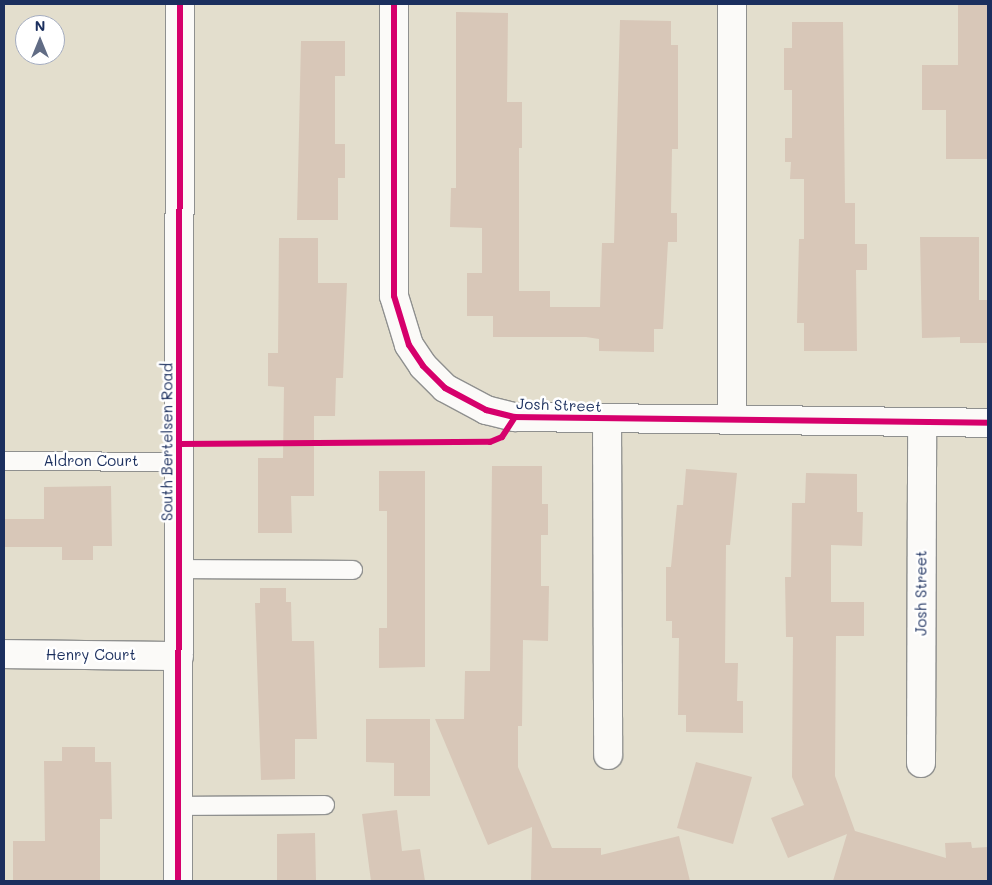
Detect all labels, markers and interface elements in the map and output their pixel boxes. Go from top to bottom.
north arrow [15,15,65,65]
text: N [35,16,45,35]
street label: South Bertelsen Road [158,363,176,521]
street label: Josh Street [516,395,602,415]
street label: Aldron Court [43,452,139,470]
street label: Josh Street [912,550,930,636]
street label: Henry Court [46,646,136,664]

